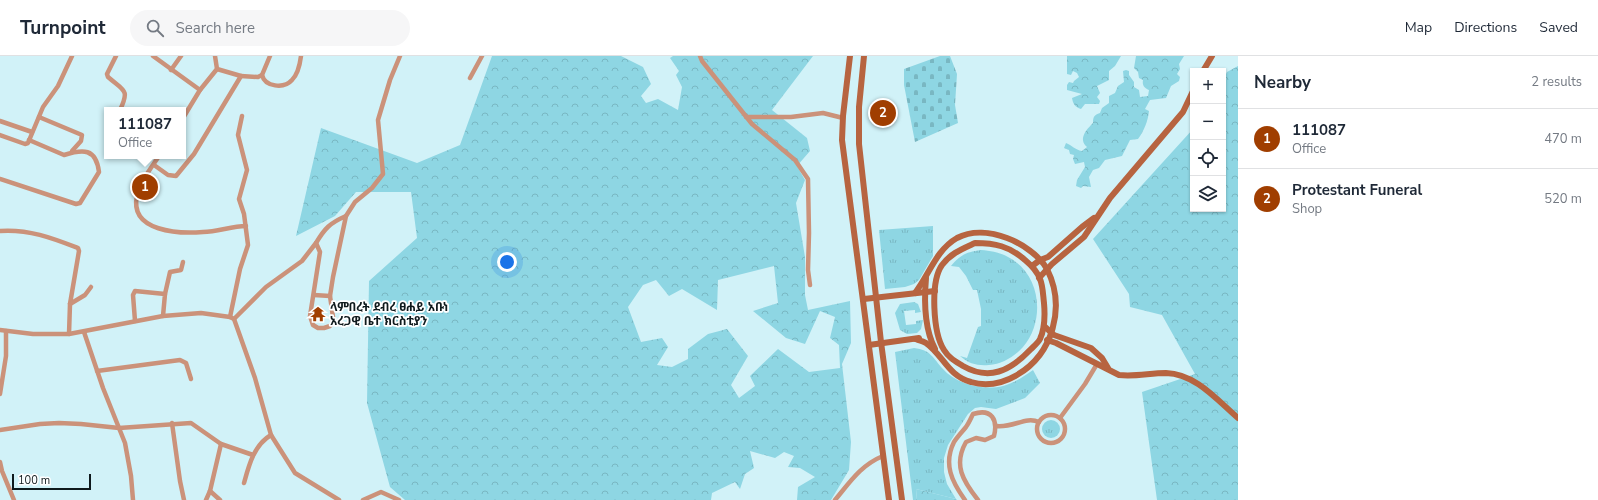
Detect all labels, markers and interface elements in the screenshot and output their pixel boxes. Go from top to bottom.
search box [130,10,410,46]
text: Turnpoint [20,15,106,41]
icon: search [144,17,166,39]
text: Search here [176,18,255,38]
text: Map [1405,18,1432,37]
text: Directions [1454,18,1517,37]
text: Saved [1539,18,1578,37]
map controls [1190,68,1226,212]
button: + [1190,68,1226,104]
text: Nearby [1254,71,1311,94]
text: 2 results [1531,73,1582,91]
pin: 2 [870,98,896,128]
button: − [1190,104,1226,140]
popup [104,107,186,159]
text: 111087 [118,114,172,134]
text: 111087 [1292,120,1346,140]
text: 1 [1263,130,1271,148]
text: 470 m [1544,130,1582,148]
text: Office [118,134,152,152]
button: locate [1190,140,1226,176]
text: Office [1292,140,1326,158]
pin: 1 [132,172,158,202]
button: layers [1190,176,1226,212]
text: Protestant Funeral [1292,180,1422,200]
text: 2 [1263,190,1271,208]
text: 520 m [1544,190,1582,208]
text: Shop [1292,200,1322,218]
your location [497,252,517,272]
place label: ላምበረት ደብረ ፀሐይ አቡነ አረጋዊ ቤተ ክርስቲያን [330,299,448,329]
temple icon: ላምበረት ደብረ ፀሐይ አቡነ አረጋዊ ቤተ ክርስቲያን [309,305,327,323]
scale bar [12,472,91,491]
text: 100 m [18,473,50,488]

